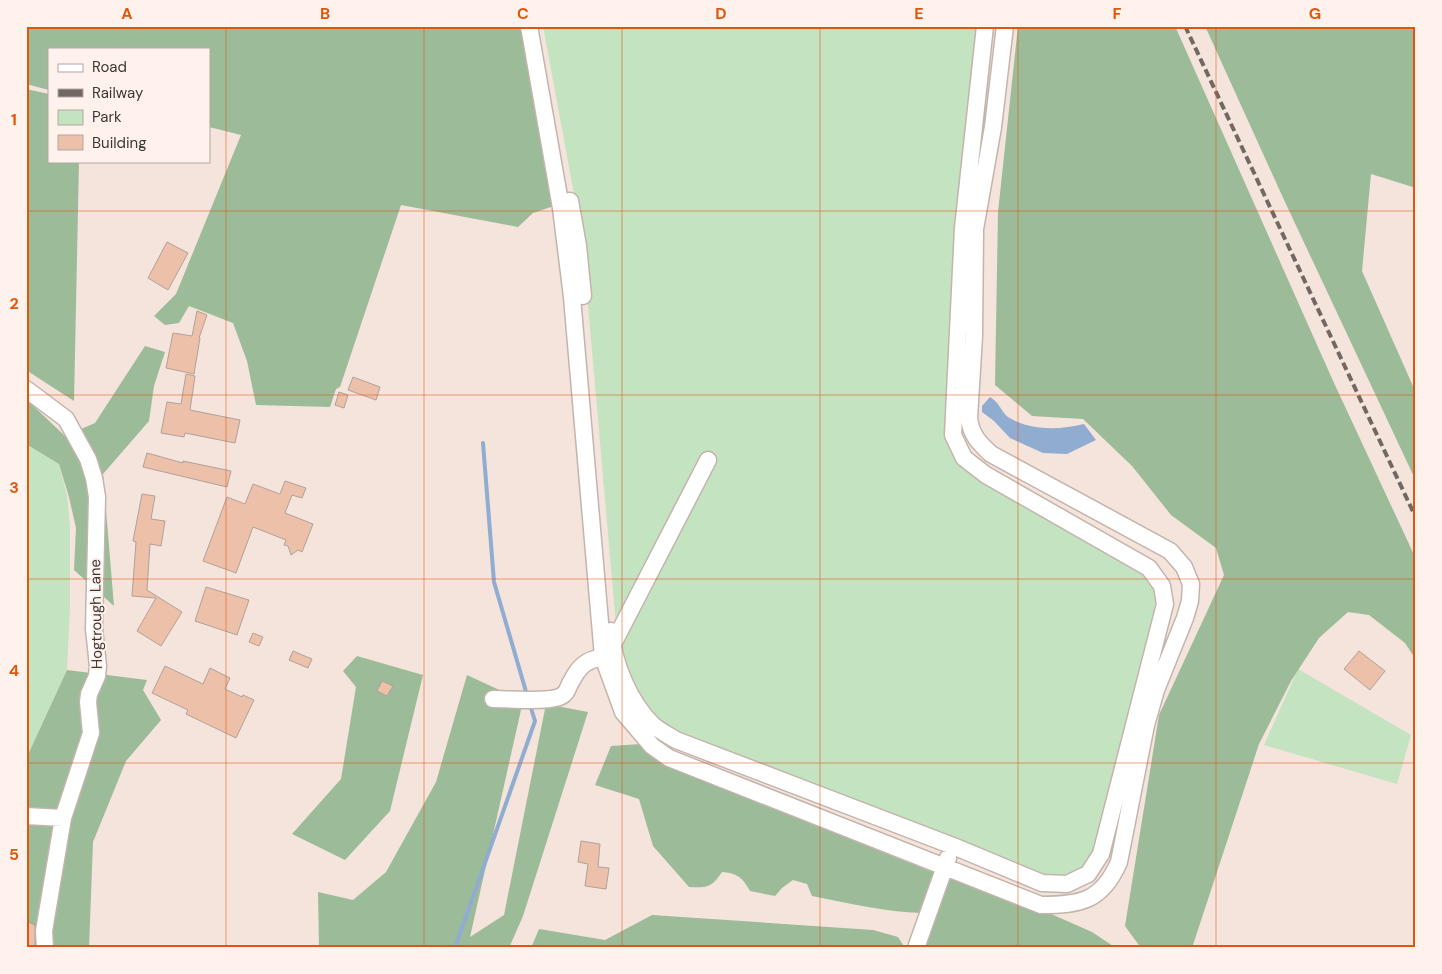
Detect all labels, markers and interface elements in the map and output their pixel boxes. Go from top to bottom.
text: A [121,3,133,24]
text: B [320,3,330,24]
text: C [517,3,529,24]
text: D [715,3,727,24]
text: E [914,3,924,24]
text: F [1113,3,1122,24]
text: G [1309,3,1321,24]
legend [48,48,210,162]
text: Road [92,57,127,77]
text: Railway [92,83,144,103]
text: Park [92,107,122,127]
text: 1 [11,109,17,130]
text: Building [92,133,147,153]
text: 2 [9,293,19,314]
text: 3 [9,477,19,498]
street label: Hogtrough Lane [85,559,107,669]
text: 4 [9,660,19,681]
text: 5 [9,844,19,865]

